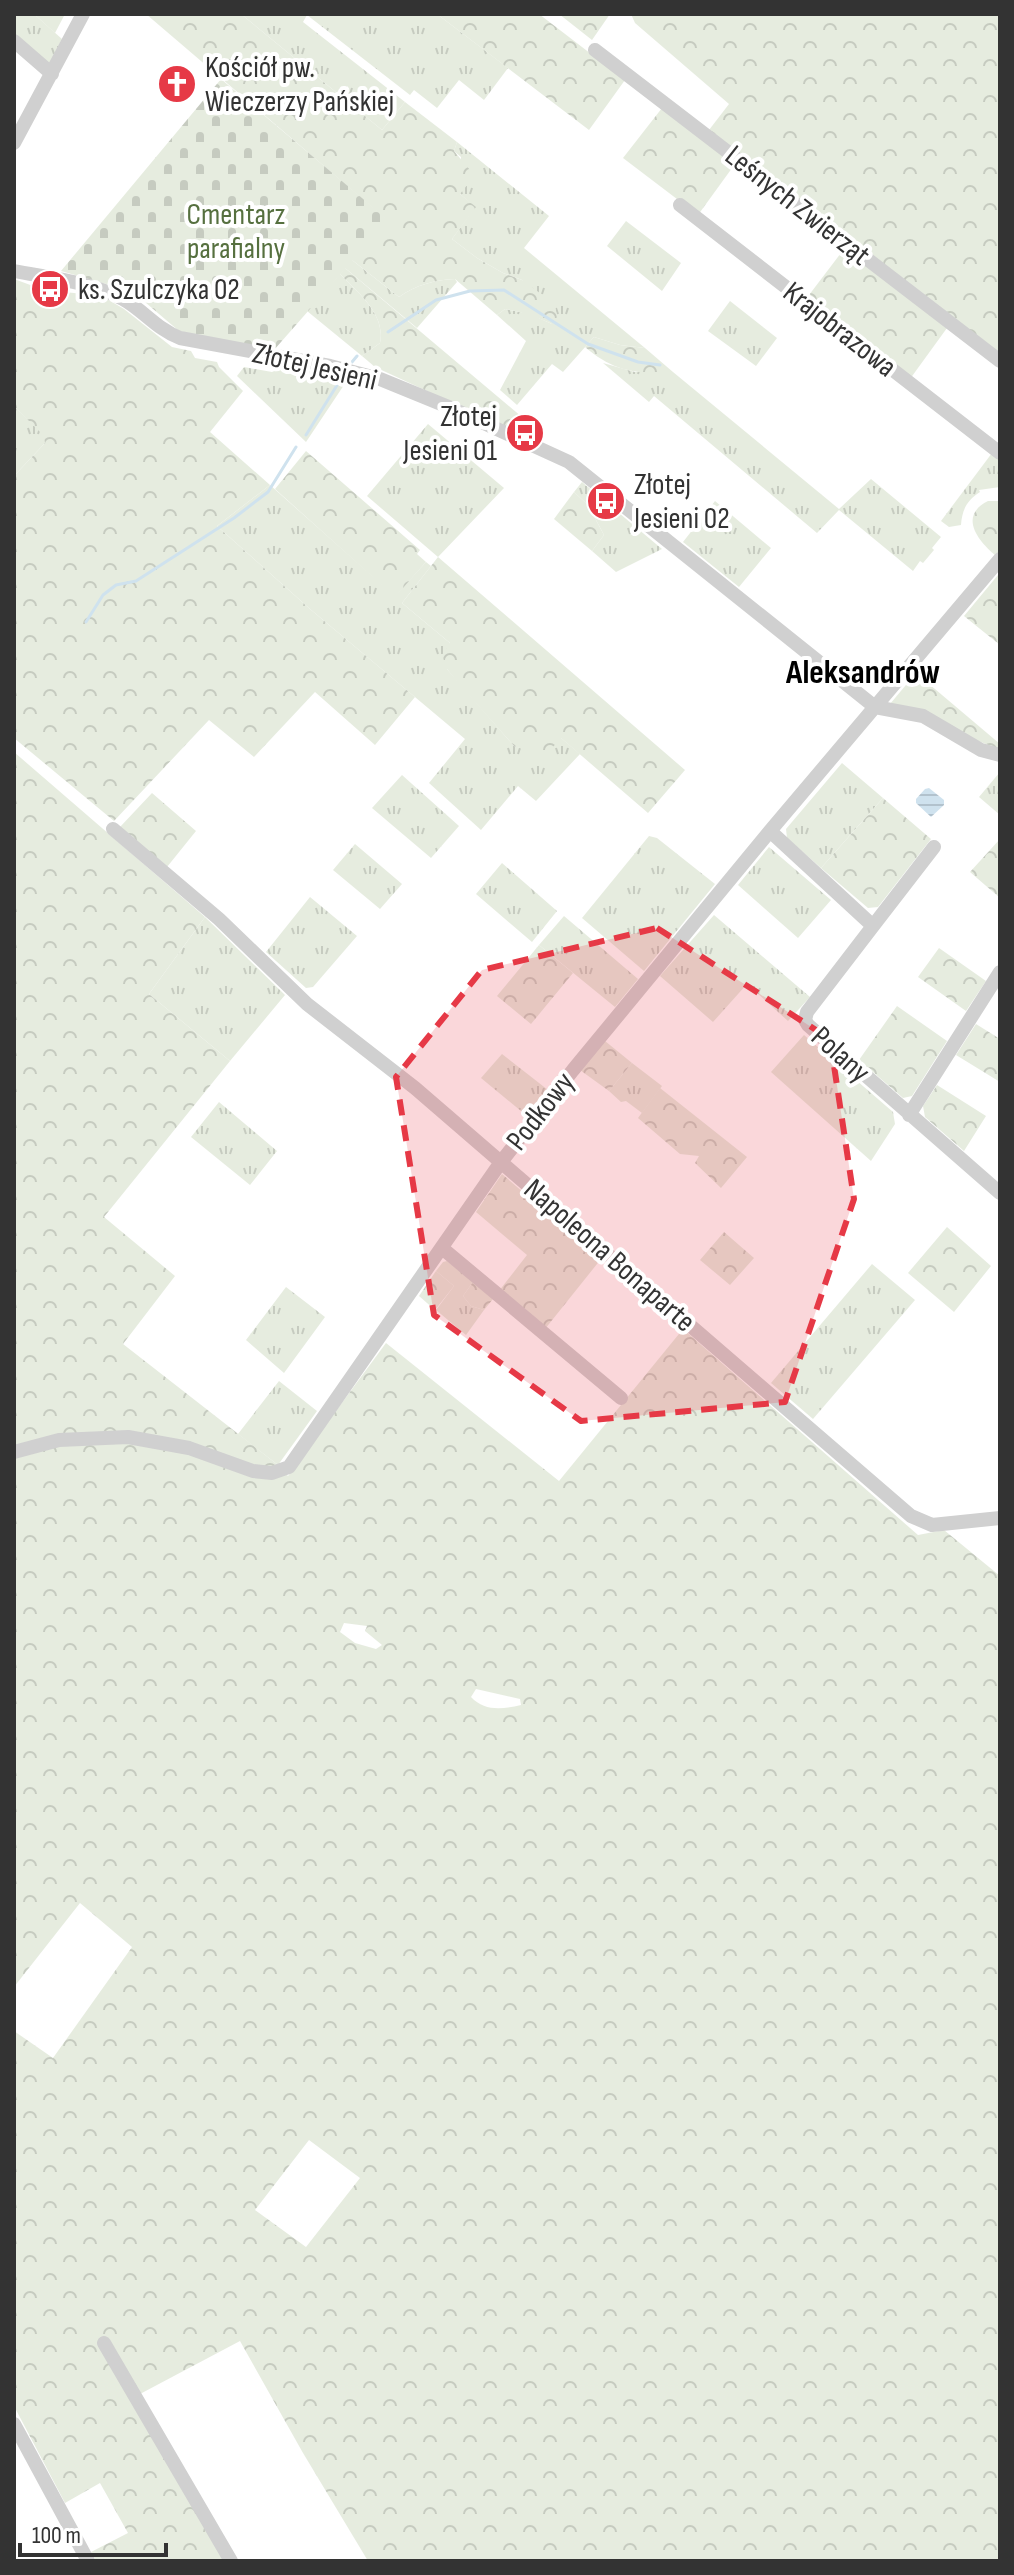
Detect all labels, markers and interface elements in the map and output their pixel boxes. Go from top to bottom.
place label: Kościół pw. Wieczerzy Pańskiej [205,50,394,120]
church icon: Kościół pw. Wieczerzy Pańskiej [156,63,198,105]
street label: Leśnych Zwierząt [718,138,877,274]
park label: Cmentarz parafialny [187,197,286,267]
bus stop icon: ks. Szulczyka 02 [29,268,71,310]
place label: ks. Szulczyka 02 [78,272,240,308]
street label: Krajobrazowa [776,274,903,385]
street label: Złotej Jesieni [249,335,381,399]
place label: Złotej Jesieni 01 [402,399,497,469]
bus stop icon: Złotej Jesieni 01 [504,412,546,454]
place label: Złotej Jesieni 02 [633,467,730,537]
bus stop icon: Złotej Jesieni 02 [585,480,627,522]
district label: Aleksandrów [785,652,940,693]
street label: Polany [804,1019,877,1091]
street label: Podkowy [499,1065,583,1158]
street label: Napoleona Bonaparte [516,1172,702,1340]
scale bar [20,2507,166,2557]
text: 100 m [32,2521,81,2550]

